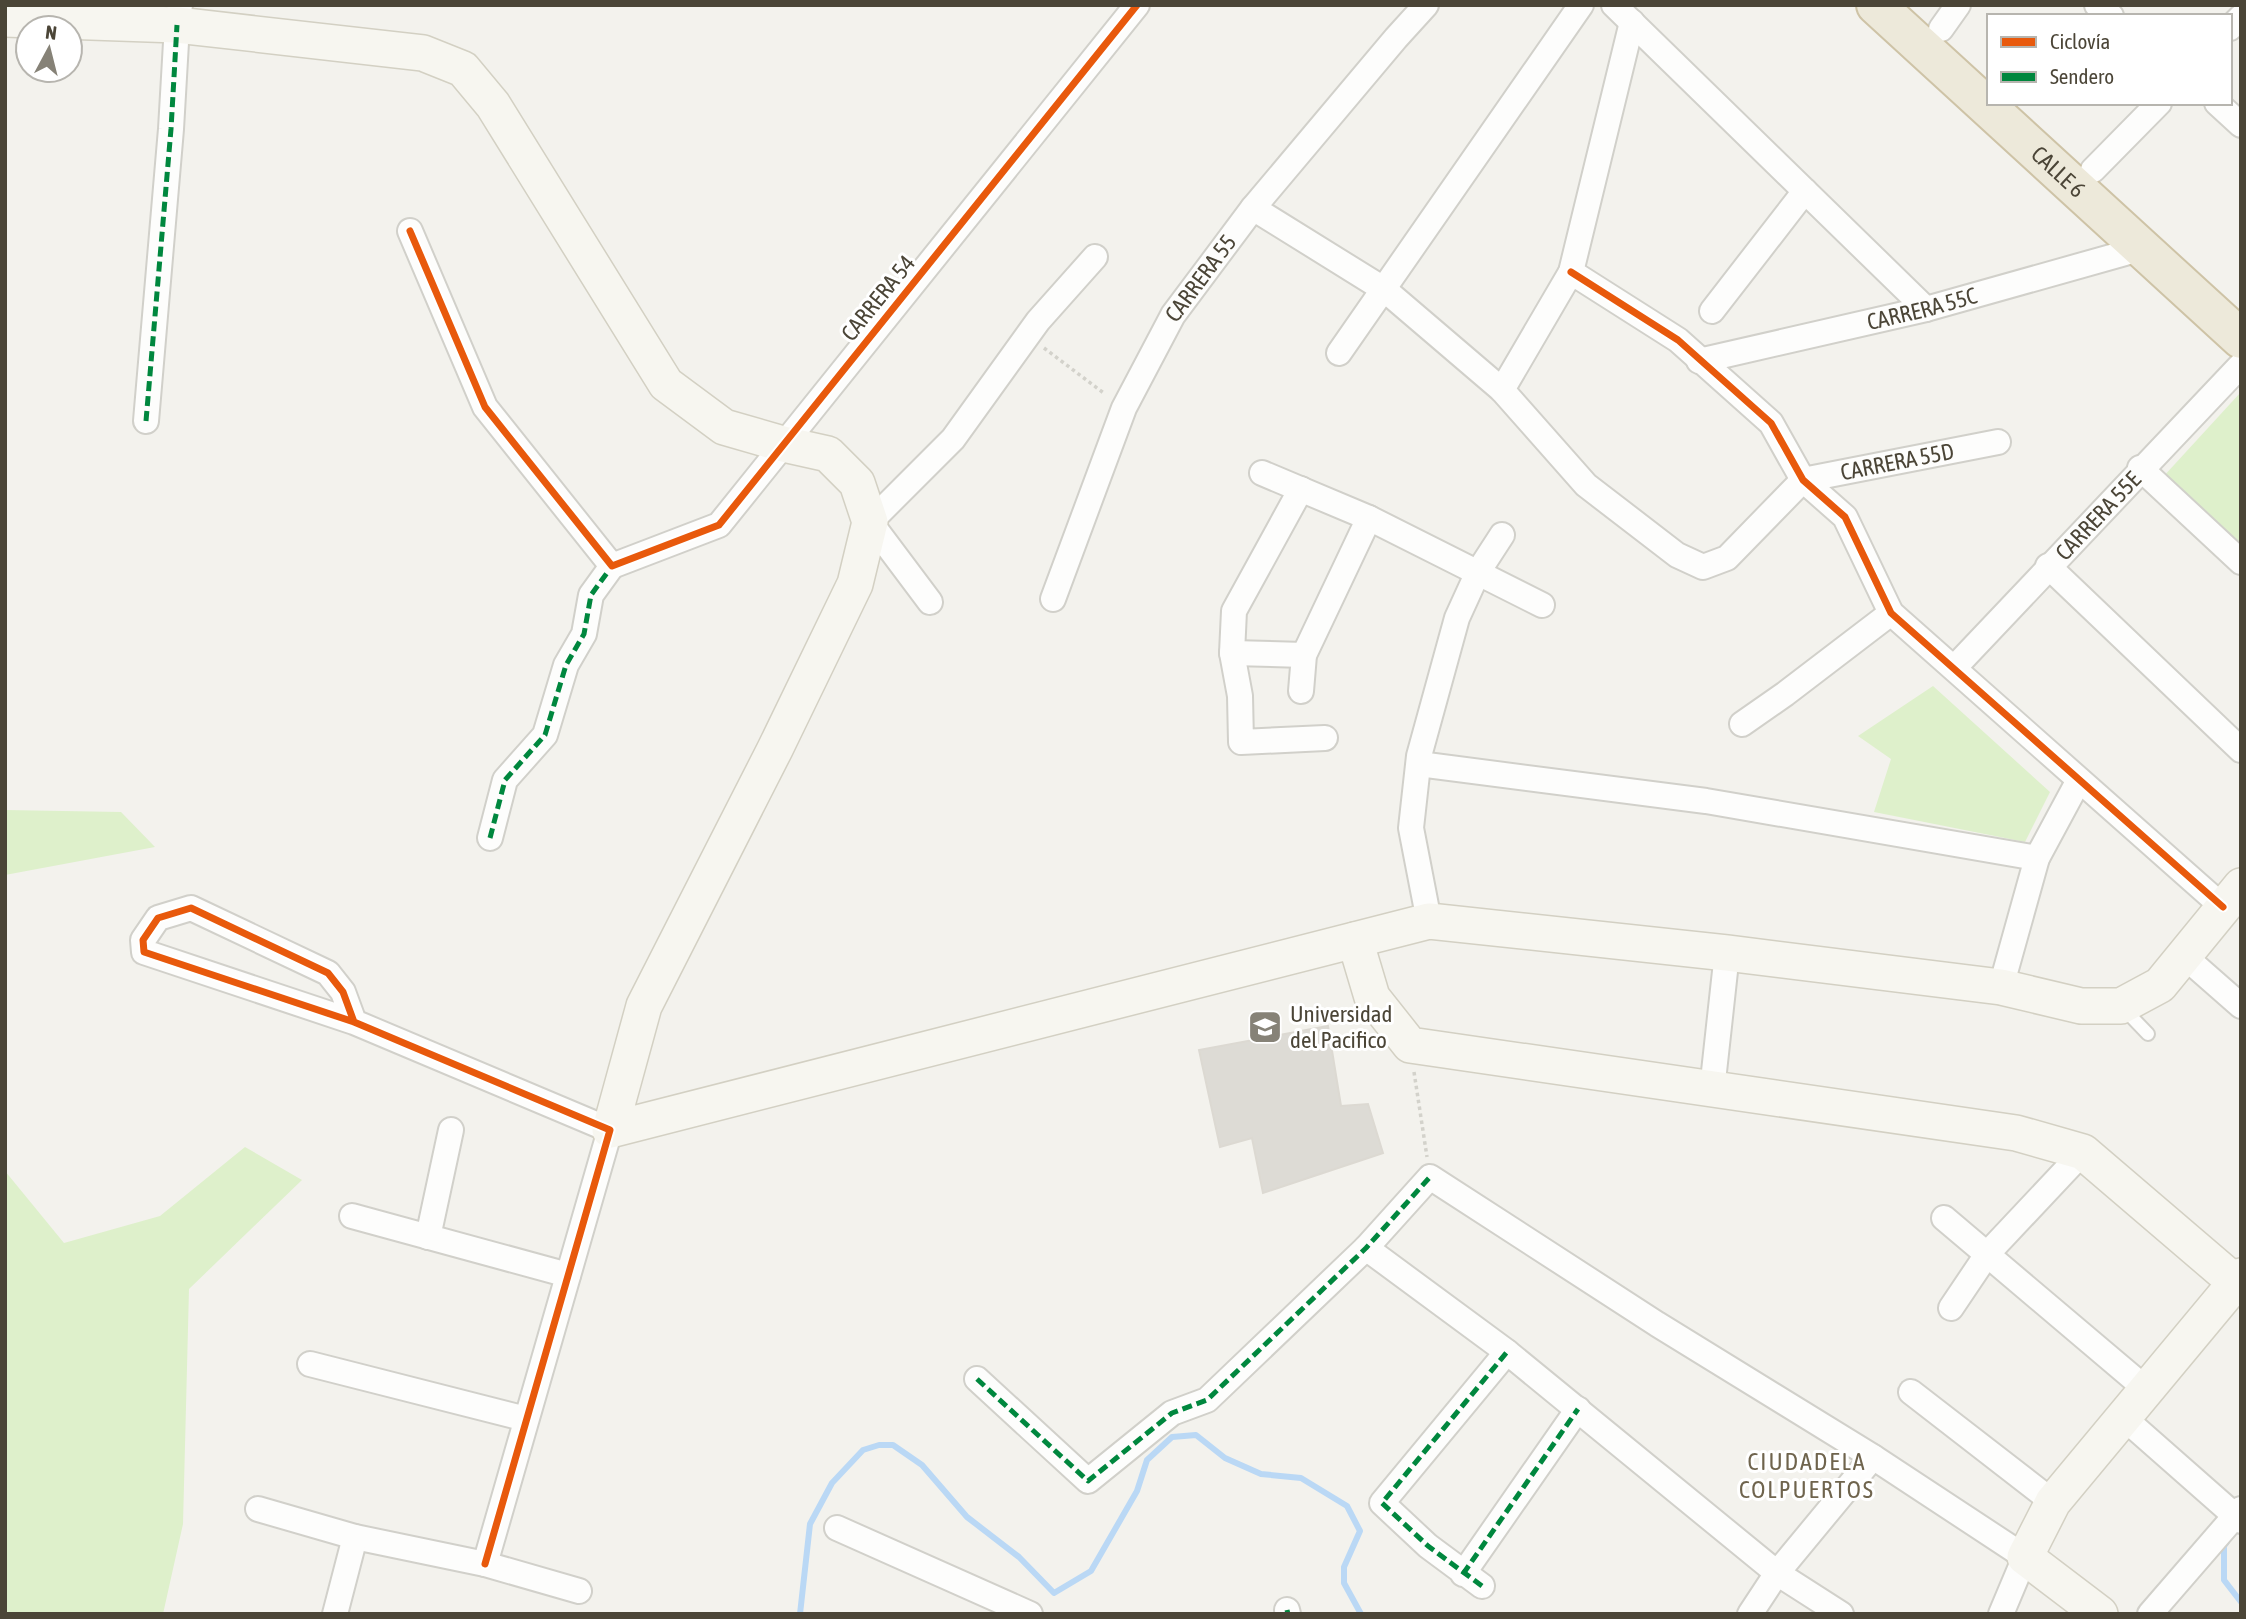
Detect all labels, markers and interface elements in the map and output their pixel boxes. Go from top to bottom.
north arrow [14,14,84,84]
legend [1987,14,2232,105]
text: N [44,21,58,44]
text: Ciclovía [2050,29,2110,53]
text: Sendero [2050,64,2114,88]
street label: CALLE 6 [2026,141,2090,203]
street label: CARRERA 55 [1160,229,1242,327]
street label: CARRERA 54 [836,250,920,346]
street label: CARRERA 55C [1865,282,1980,335]
street label: CARRERA 55D [1838,438,1956,485]
street label: CARRERA 55E [2050,466,2146,566]
place label: Universidad del Pacifico [1290,1001,1392,1053]
school or university icon: Universidad del Pacifico [1246,1008,1284,1046]
district label: CIUDADELA COLPUERTOS [1739,1448,1875,1503]

